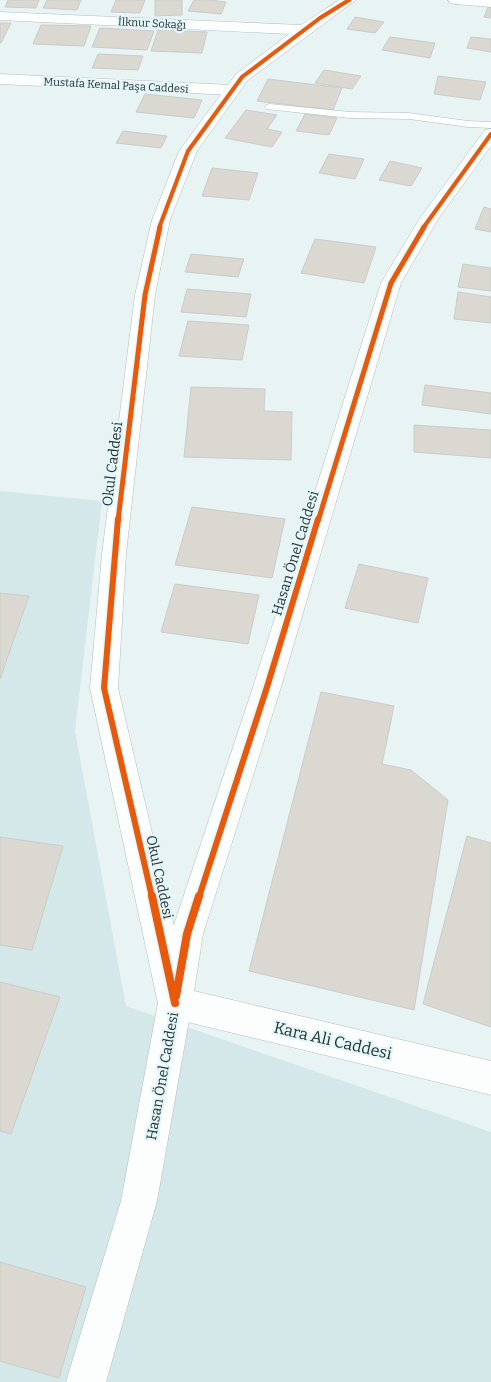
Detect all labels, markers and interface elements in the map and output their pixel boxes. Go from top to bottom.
street label: İlknur Sokağı [118,14,187,32]
street label: Mustafa Kemal Paşa Caddesi [43,75,190,96]
street label: Okul Caddesi [99,421,126,507]
street label: Hasan Önel Caddesi [268,489,323,618]
street label: Okul Caddesi [142,834,177,921]
street label: Hasan Önel Caddesi [143,1011,182,1141]
street label: Kara Ali Caddesi [272,1018,394,1063]

